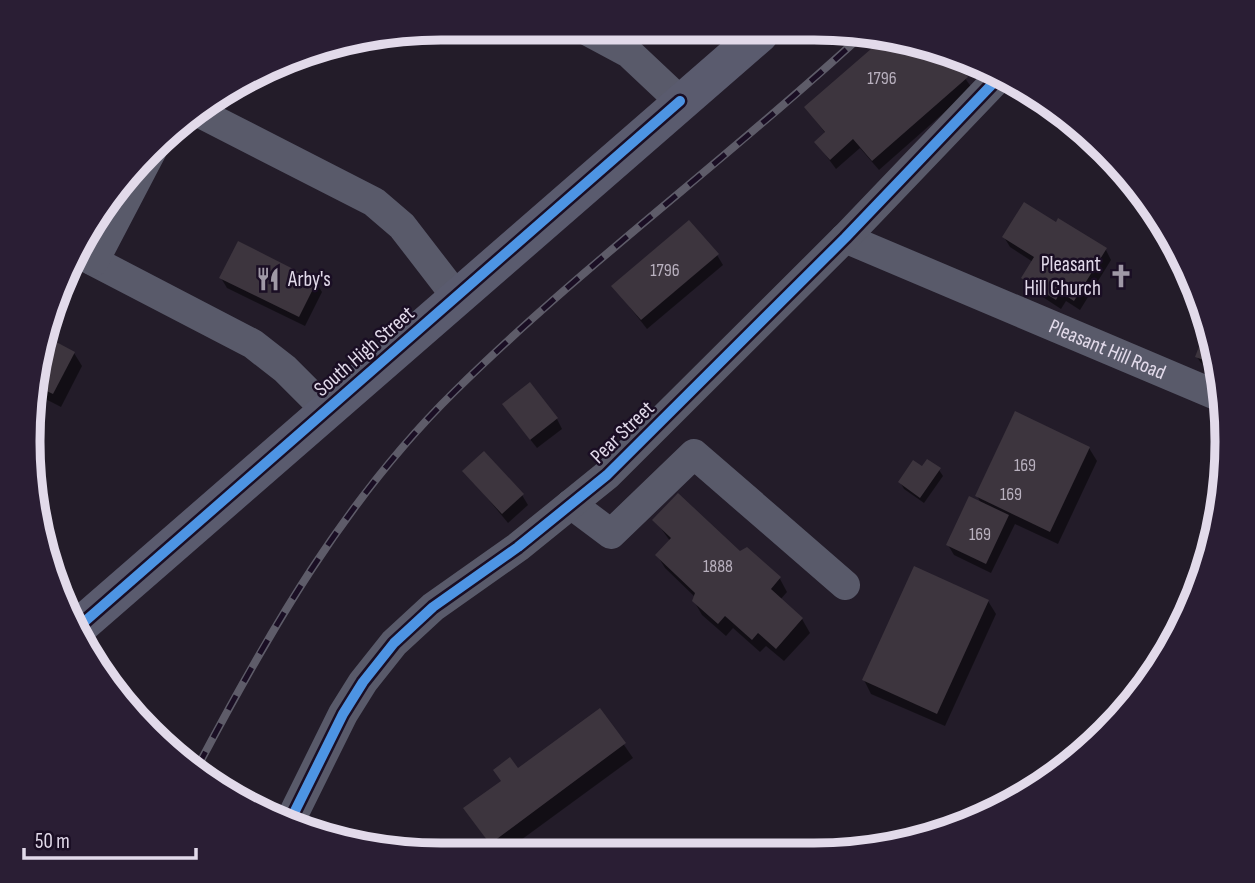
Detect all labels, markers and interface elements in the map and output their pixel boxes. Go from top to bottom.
house number: 1796 [867,68,897,89]
place label: Pleasant Hill Church [1024,252,1101,301]
house number: 1796 [650,260,680,281]
church icon: Pleasant Hill Church [1107,262,1135,290]
restaurant icon: Arby's [254,265,282,293]
place label: Arby's [287,267,331,292]
street label: South High Street [309,301,420,402]
street label: Pleasant Hill Road [1045,314,1169,385]
street label: Pear Street [585,396,659,469]
house number: 169 [1014,455,1036,476]
house number: 169 [1000,484,1022,505]
house number: 169 [969,524,991,545]
house number: 1888 [703,556,733,577]
scale bar [24,816,196,860]
text: 50 m [35,829,70,854]

